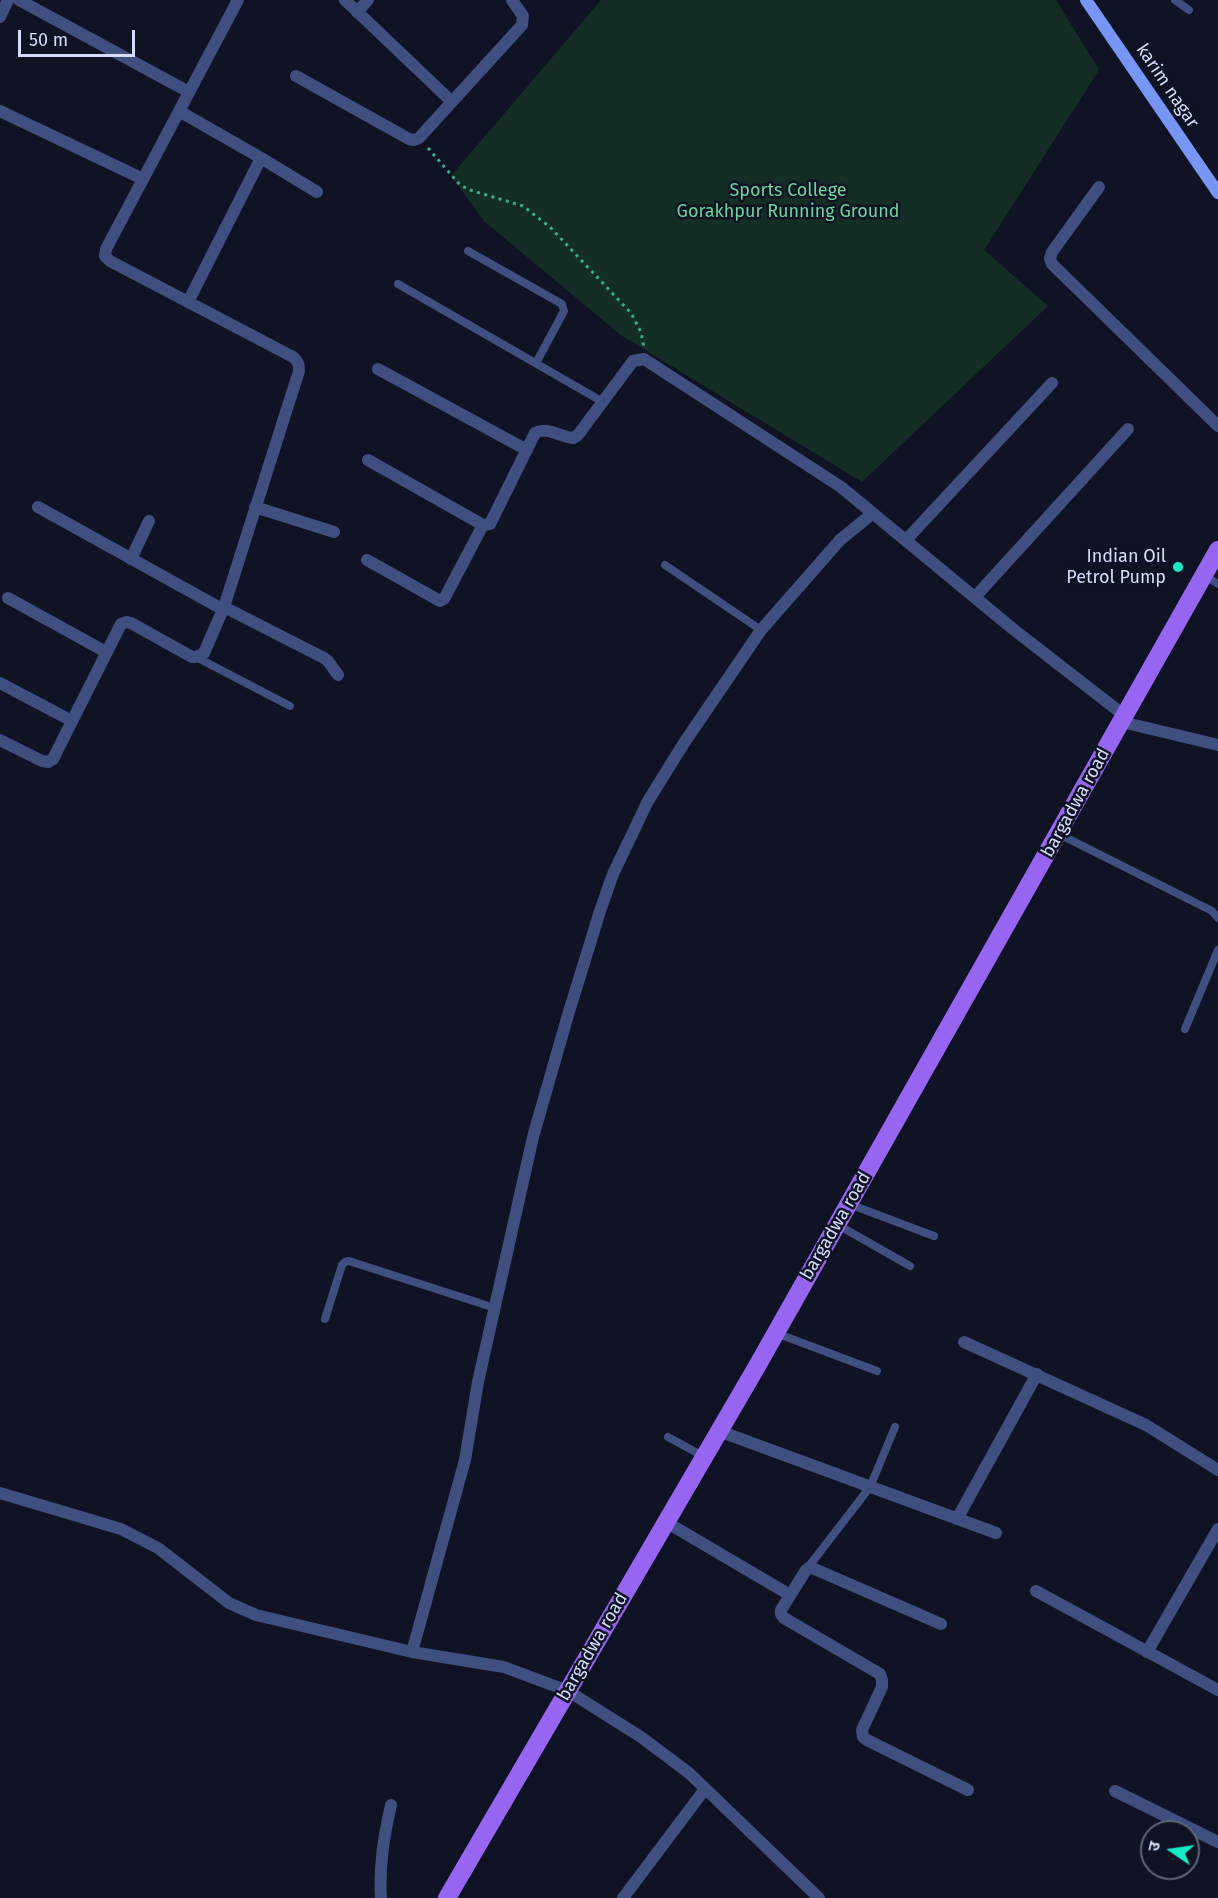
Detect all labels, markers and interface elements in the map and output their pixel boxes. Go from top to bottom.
scale bar [21,18,138,56]
text: 50 m [29,29,68,51]
street label: karim nagar [1131,40,1203,132]
park label: Sports College Gorakhpur Running Ground [677,180,899,222]
place label: Indian Oil Petrol Pump [1066,546,1166,588]
marker: Indian Oil Petrol Pump [1171,560,1185,574]
street label: bargadwa road [1037,745,1115,861]
street label: bargadwa road [796,1168,876,1284]
street label: bargadwa road [553,1589,633,1705]
north arrow [1140,1820,1200,1880]
text: उ [1144,1840,1164,1853]

